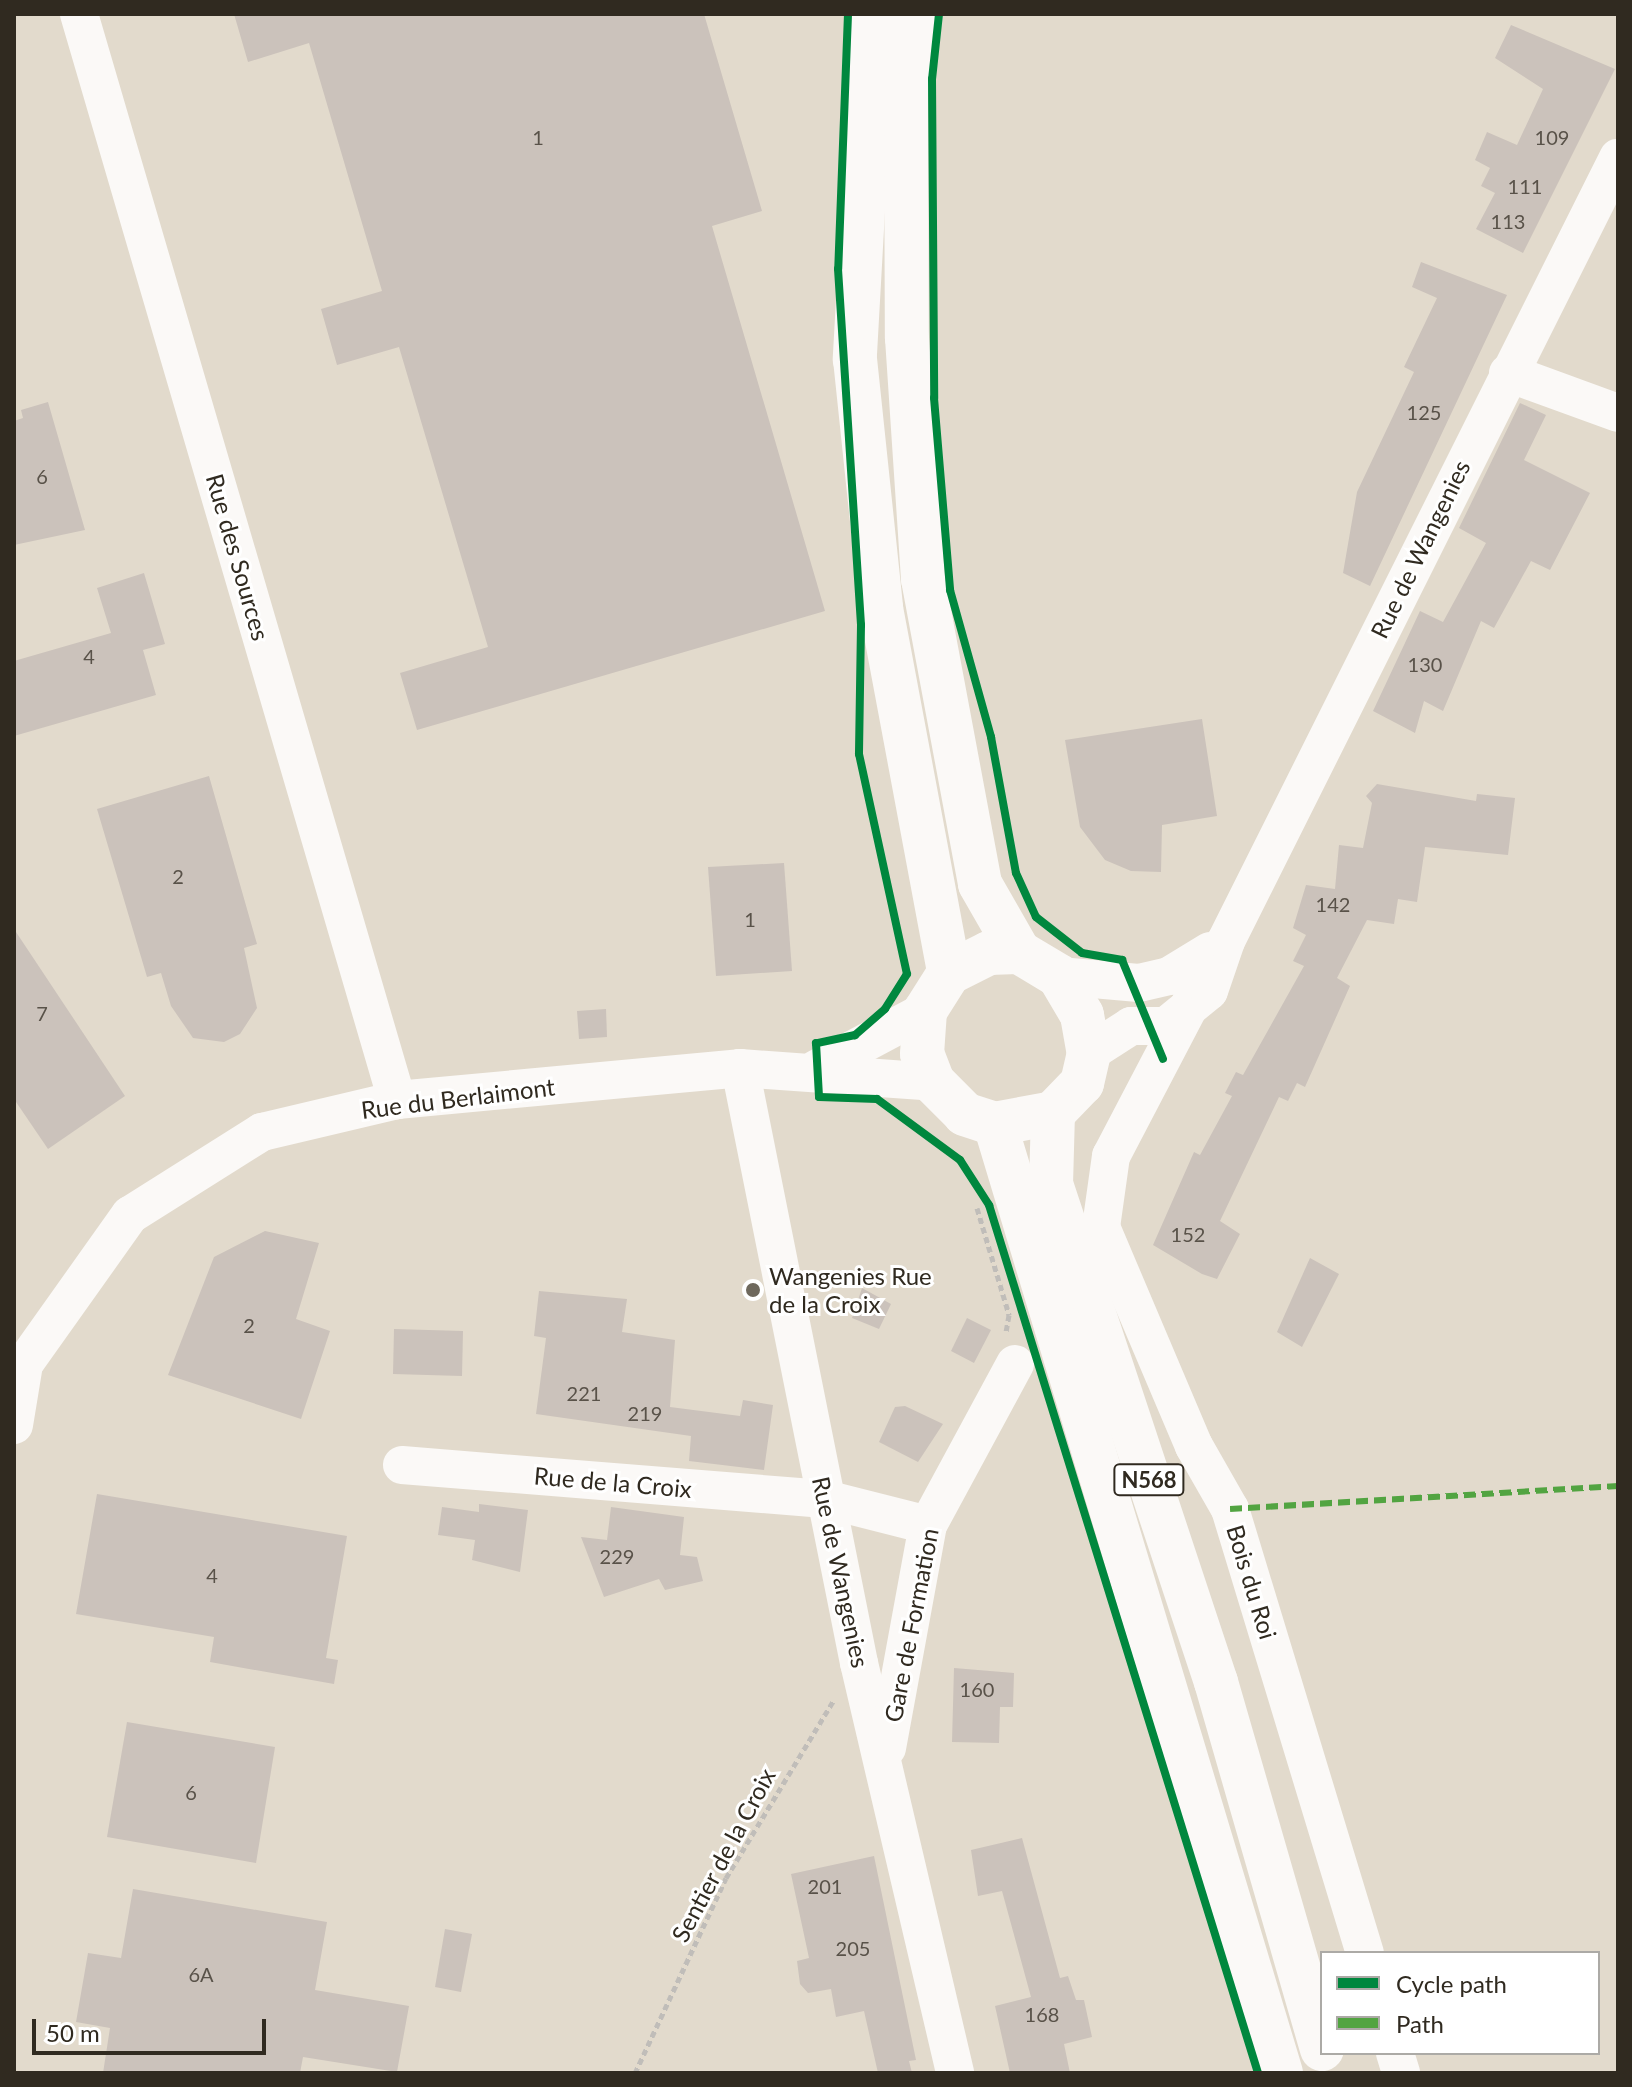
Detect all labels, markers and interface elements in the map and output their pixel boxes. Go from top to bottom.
house number: 1 [532,125,544,149]
house number: 109 [1535,125,1569,149]
house number: 111 [1508,174,1542,198]
house number: 113 [1491,209,1525,233]
house number: 125 [1407,400,1441,424]
street label: Rue de Wangenies [1364,455,1476,643]
house number: 6 [36,464,48,488]
street label: Rue des Sources [200,470,276,644]
house number: 4 [83,644,95,668]
house number: 130 [1408,652,1442,676]
house number: 2 [172,864,184,888]
house number: 142 [1316,892,1350,916]
house number: 1 [744,907,756,931]
house number: 7 [36,1001,48,1025]
street label: Rue du Berlaimont [359,1072,557,1124]
house number: 152 [1171,1222,1205,1246]
place label: Wangenies Rue de la Croix [769,1262,932,1318]
marker: Wangenies Rue de la Croix [744,1281,762,1299]
house number: 2 [243,1313,255,1337]
house number: 221 [567,1381,601,1405]
house number: 219 [628,1401,662,1425]
street label: Rue de la Croix [533,1461,693,1503]
road number: N568 [1113,1462,1185,1498]
street label: Rue de Wangenies [807,1474,875,1670]
street label: Bois du Roi [1221,1521,1283,1643]
street label: Gare de Formation [878,1526,944,1724]
house number: 229 [600,1544,634,1568]
house number: 4 [206,1563,218,1587]
house number: 160 [960,1677,994,1701]
street label: Sentier de la Croix [665,1763,781,1947]
house number: 6 [185,1780,197,1804]
house number: 201 [808,1874,842,1898]
house number: 205 [836,1936,870,1960]
legend [1320,1951,1600,2055]
house number: 6A [188,1962,214,1986]
text: Cycle path [1396,1969,1507,1998]
house number: 168 [1025,2002,1059,2026]
scale bar [36,2003,270,2053]
text: Path [1396,2009,1444,2038]
text: 50 m [46,2018,100,2047]

